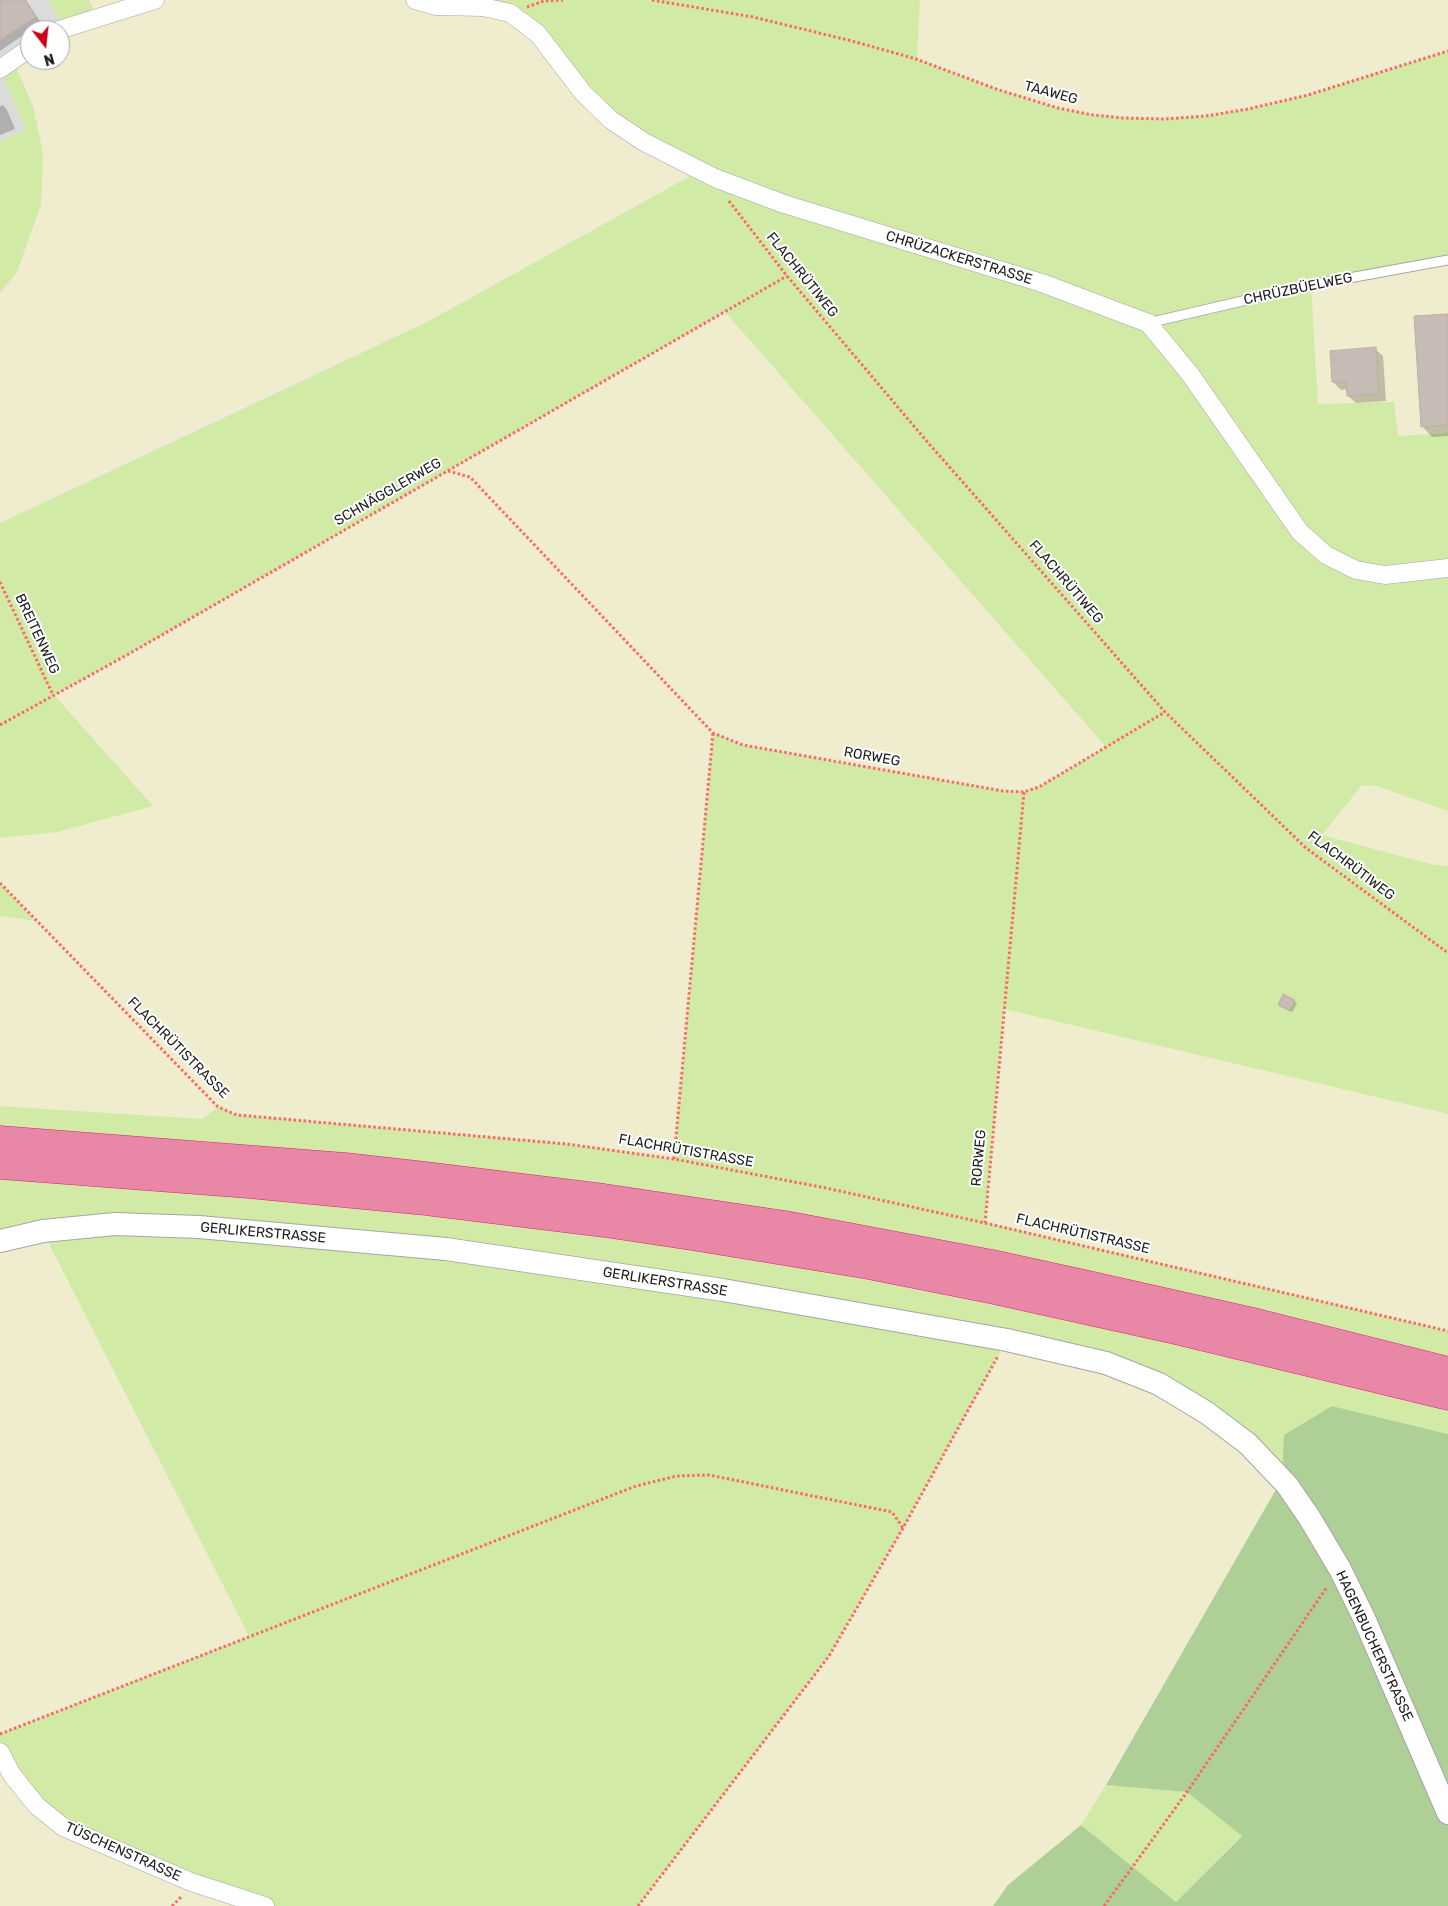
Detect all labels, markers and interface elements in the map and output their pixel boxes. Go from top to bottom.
north arrow [20,20,70,70]
text: N [42,49,56,68]
street label: TAAWEG [1022,78,1080,108]
street label: CHRÜZACKERSTRASSE [884,228,1034,288]
street label: FLACHRÜTIWEG [763,229,841,321]
street label: CHRÜZBÜELWEG [1242,269,1354,309]
street label: SCHNÄGGLERWEG [332,455,444,529]
street label: FLACHRÜTIWEG [1025,537,1107,627]
street label: BREITENWEG [11,591,63,677]
street label: RORWEG [843,744,901,770]
street label: FLACHRÜTIWEG [1304,828,1398,904]
street label: FLACHRÜTISTRASSE [124,994,232,1102]
street label: RORWEG [968,1129,990,1187]
street label: FLACHRÜTISTRASSE [617,1131,755,1171]
street label: FLACHRÜTISTRASSE [1015,1210,1151,1258]
street label: GERLIKERSTRASSE [200,1219,326,1247]
street label: GERLIKERSTRASSE [601,1264,729,1300]
street label: HAGENBUCHERSTRASSE [1332,1568,1416,1724]
street label: TÜSCHENSTRASSE [62,1819,184,1885]

